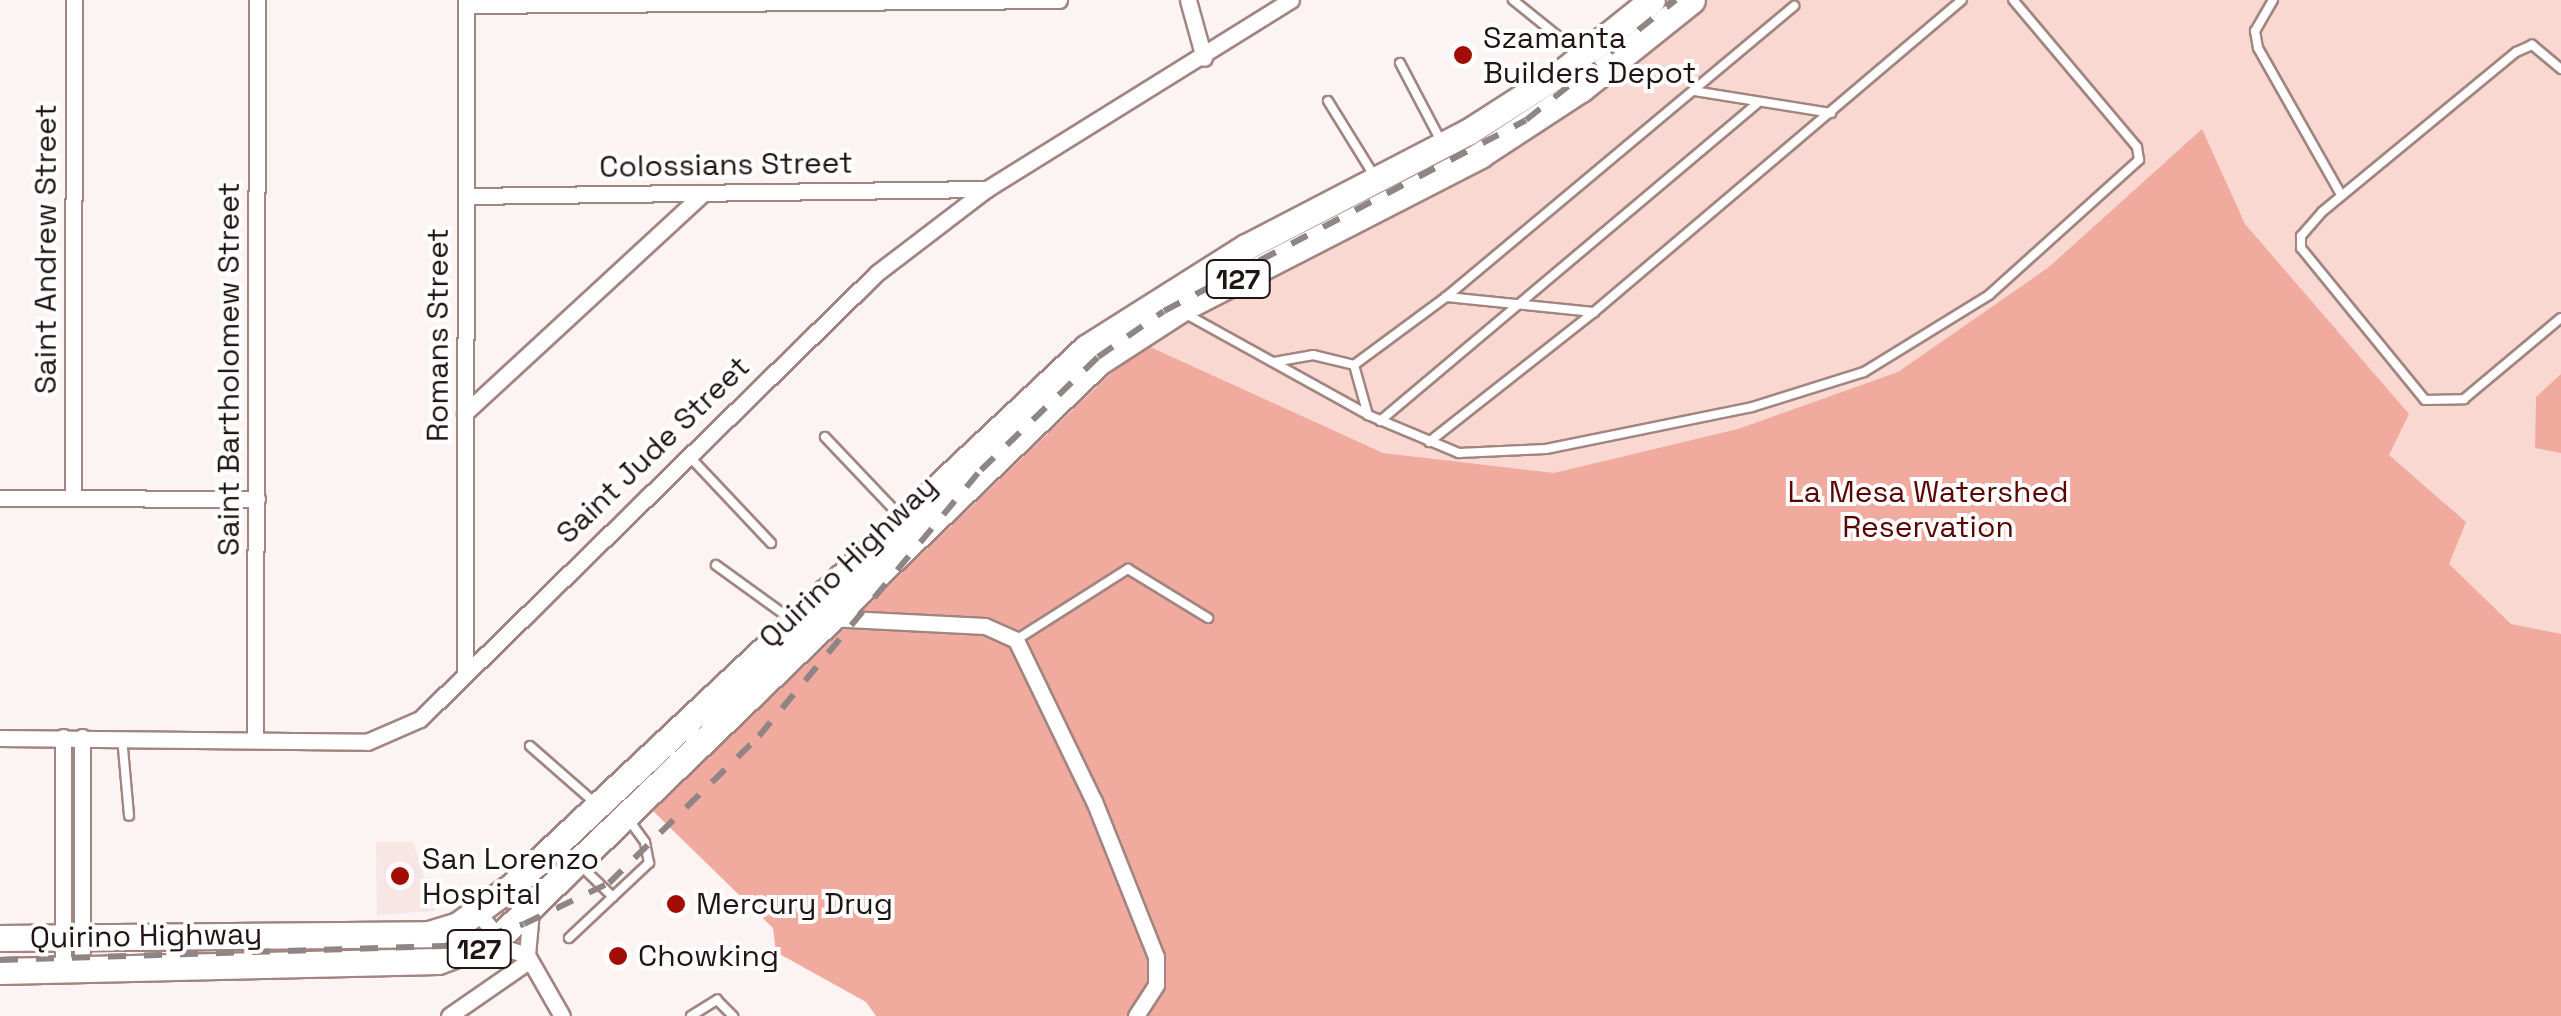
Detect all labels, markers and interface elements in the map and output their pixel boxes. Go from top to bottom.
place label: Szamanta Builders Depot [1483,20,1696,90]
marker: Szamanta Builders Depot [1452,44,1474,66]
street label: Saint Andrew Street [28,104,64,394]
street label: Colossians Street [599,145,853,185]
street label: Saint Bartholomew Street [211,182,247,556]
street label: Romans Street [420,228,456,442]
road number: 127 [1206,256,1270,302]
street label: Saint Jude Street [549,349,757,551]
street label: Quirino Highway [752,468,944,656]
park label: La Mesa Watershed Reservation [1787,474,2069,544]
place label: San Lorenzo Hospital [422,841,599,912]
marker: San Lorenzo Hospital [387,863,413,889]
place label: Mercury Drug [696,886,893,922]
marker: Mercury Drug [665,893,687,915]
street label: Quirino Highway [29,916,263,956]
road number: 127 [446,926,512,972]
place label: Chowking [638,938,779,974]
marker: Chowking [607,945,629,967]

